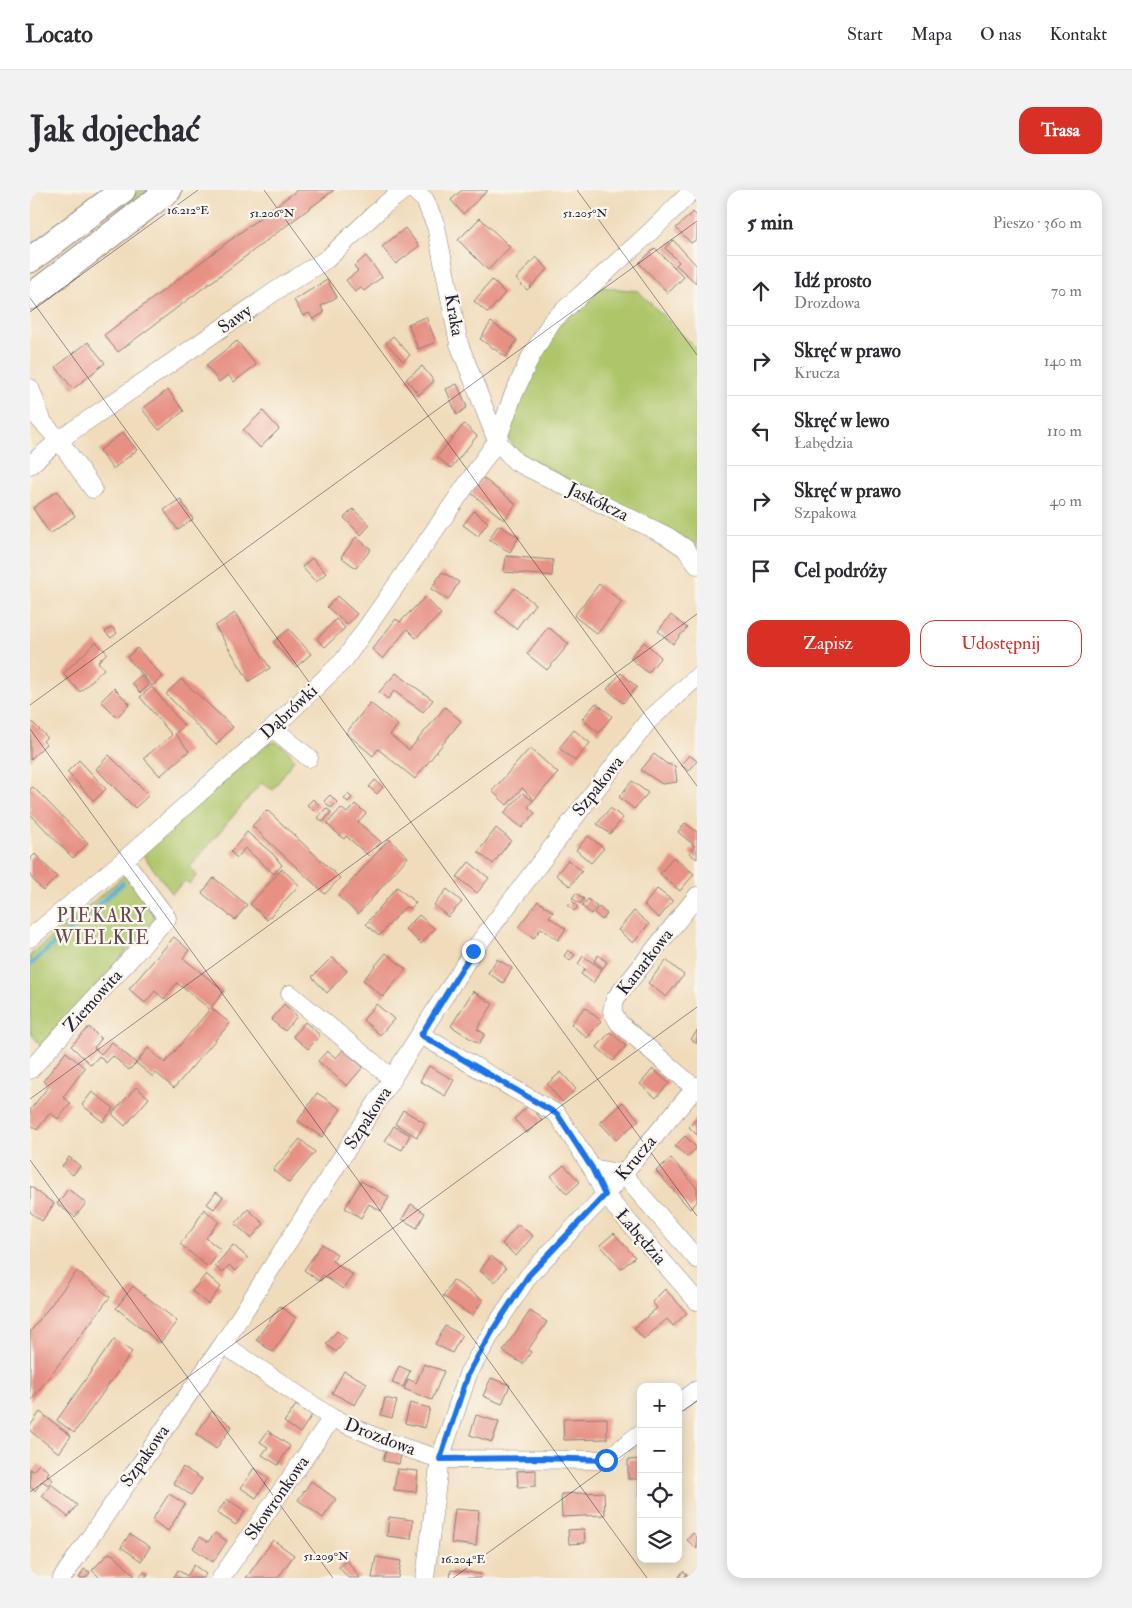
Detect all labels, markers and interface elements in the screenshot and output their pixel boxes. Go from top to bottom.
text: Locato [25,19,93,50]
text: Start [847,23,883,46]
text: Mapa [911,23,952,46]
text: O nas [980,23,1021,46]
text: Kontakt [1049,23,1107,46]
button: Trasa [1019,107,1102,154]
text: Jak dojechać [30,108,200,152]
text: 16.212°E [167,203,209,218]
text: 51.206°N [249,206,295,221]
text: 51.205°N [563,206,607,221]
text: 5 min [747,209,793,236]
text: Pieszo · 360 m [993,213,1082,233]
text: Idź prosto [794,269,871,293]
icon: ahead [747,277,775,305]
text: 70 m [1051,281,1082,301]
street label: Kraka [439,292,469,339]
text: Drozdowa [794,293,860,313]
street label: Sawy [214,299,257,339]
text: Skręć w prawo [794,339,901,363]
icon: right [747,347,775,375]
text: 140 m [1044,351,1082,371]
text: Krucza [794,363,840,383]
text: Skręć w lewo [794,409,889,433]
icon: left [747,417,775,445]
text: 110 m [1047,421,1082,441]
text: Łabędzia [794,433,853,453]
street label: Jaskółcza [563,477,633,527]
text: Skręć w prawo [794,479,901,503]
icon: right [747,487,775,515]
text: 40 m [1049,491,1082,511]
text: Szpakowa [794,503,857,523]
icon: arrive [747,557,775,585]
text: Cel podróży [794,559,887,583]
button: Zapisz [747,620,910,667]
button: Udostępnij [920,620,1082,667]
street label: Dąbrówki [255,679,323,744]
street label: Szpakowa [567,751,629,821]
district label: PIEKARY WIELKIE [53,904,150,950]
street label: Kanarkowa [612,923,679,1000]
route end [462,940,485,963]
street label: Ziemowita [59,964,128,1037]
street label: Szpakowa [339,1082,397,1154]
street label: Krucza [610,1130,662,1185]
street label: Łabędzia [610,1204,672,1270]
map controls [637,1383,682,1563]
button: + [637,1383,682,1428]
street label: Drozdowa [341,1413,419,1461]
street label: Szpakowa [115,1420,175,1491]
button: − [637,1428,682,1473]
route start [595,1449,618,1472]
street label: Skowronkowa [240,1451,315,1545]
button: locate [637,1473,682,1518]
button: layers [637,1518,682,1563]
text: 51.209°N [303,1549,349,1564]
text: 16.204°E [441,1552,485,1567]

